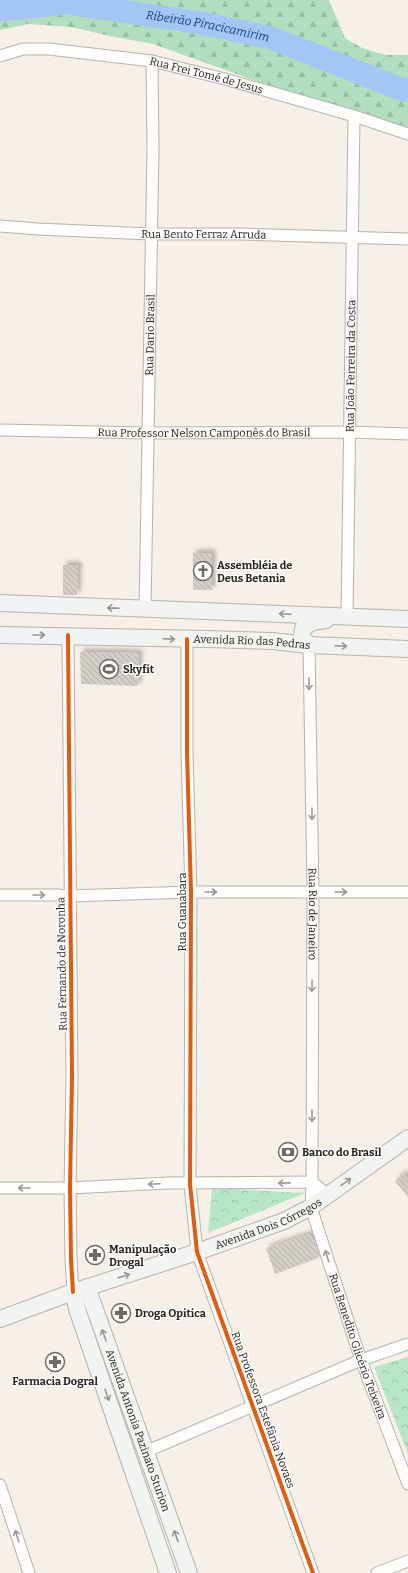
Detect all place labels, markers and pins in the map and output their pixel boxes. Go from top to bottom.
place label: Assembléia de Deus Betania [217,559,292,585]
church icon: Assembléia de Deus Betania [192,560,214,582]
sports icon: Skyfit [98,658,120,680]
place label: Skyfit [123,663,155,676]
bank icon: Banco do Brasil [277,1141,299,1163]
place label: Banco do Brasil [302,1146,382,1159]
place label: Manipulação Drogal [109,1243,176,1269]
pharmacy icon: Manipulação Drogal [84,1244,106,1266]
pharmacy icon: Droga Opitica [110,1302,132,1324]
place label: Droga Opitica [135,1307,207,1320]
pharmacy icon: Farmacia Dogral [44,1351,66,1373]
place label: Farmacia Dogral [12,1375,98,1388]

